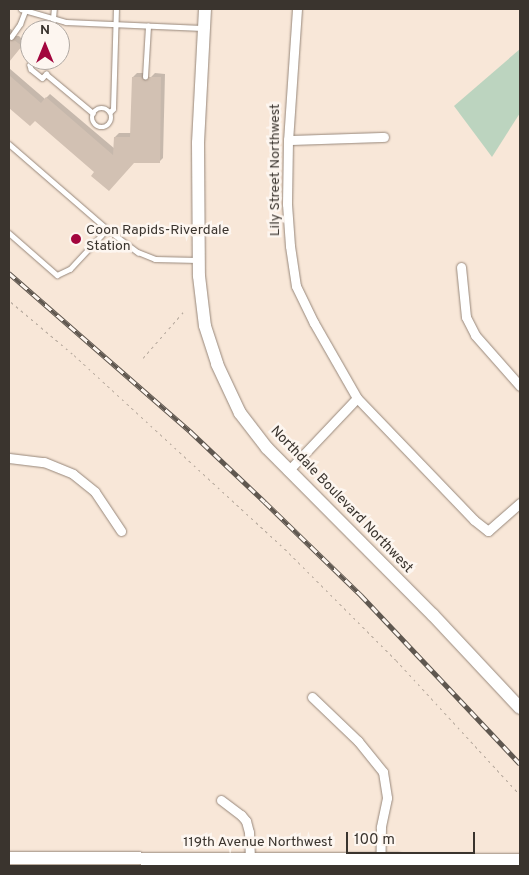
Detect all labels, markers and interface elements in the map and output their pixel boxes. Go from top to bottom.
north arrow [20,20,70,70]
text: N [40,22,50,39]
street label: Lily Street Northwest [268,104,284,236]
place label: Coon Rapids-Riverdale Station [86,223,229,256]
marker: Coon Rapids-Riverdale Station [70,233,82,245]
street label: Northdale Boulevard Northwest [266,423,416,577]
scale bar [349,822,478,854]
text: 100 m [354,831,395,850]
street label: 119th Avenue Northwest [183,835,333,851]

